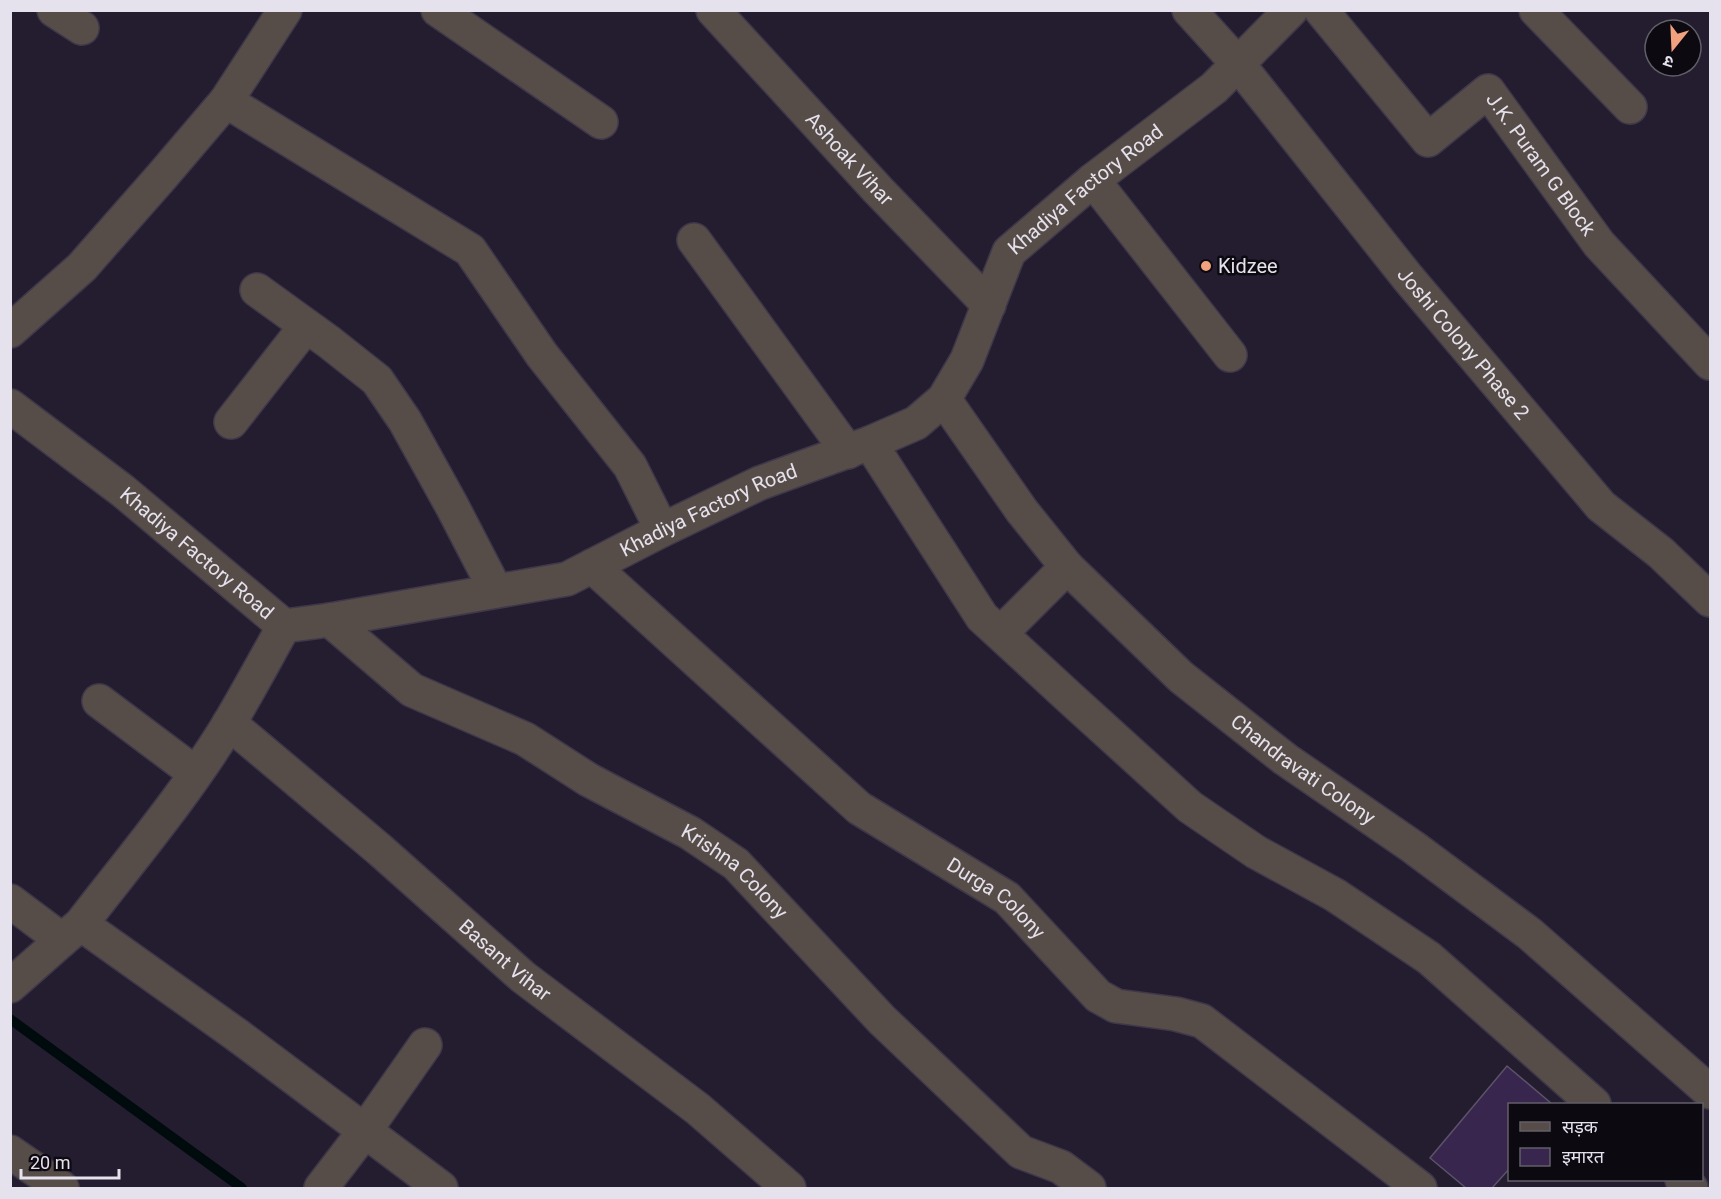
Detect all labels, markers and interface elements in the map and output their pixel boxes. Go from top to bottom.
north arrow [1643,18,1703,78]
text: उ [1661,51,1676,72]
street label: J.K. Puram G Block [1481,88,1601,241]
street label: Ashoak Vihar [801,107,898,211]
street label: Khadiya Factory Road [1003,119,1168,260]
place label: Kidzee [1218,254,1278,278]
marker: Kidzee [1199,259,1213,273]
street label: Joshi Colony Phase 2 [1392,263,1534,424]
street label: Khadiya Factory Road [616,459,800,562]
street label: Khadiya Factory Road [115,482,279,624]
street label: Chandravati Colony [1226,709,1380,830]
street label: Krishna Colony [677,819,793,924]
street label: Durga Colony [943,852,1051,944]
street label: Basant Vihar [454,914,556,1006]
legend [1508,1103,1703,1181]
text: सड़क [1562,1116,1599,1137]
scale bar [21,1142,118,1180]
text: इमारत [1562,1146,1605,1167]
text: 20 m [30,1152,70,1173]

